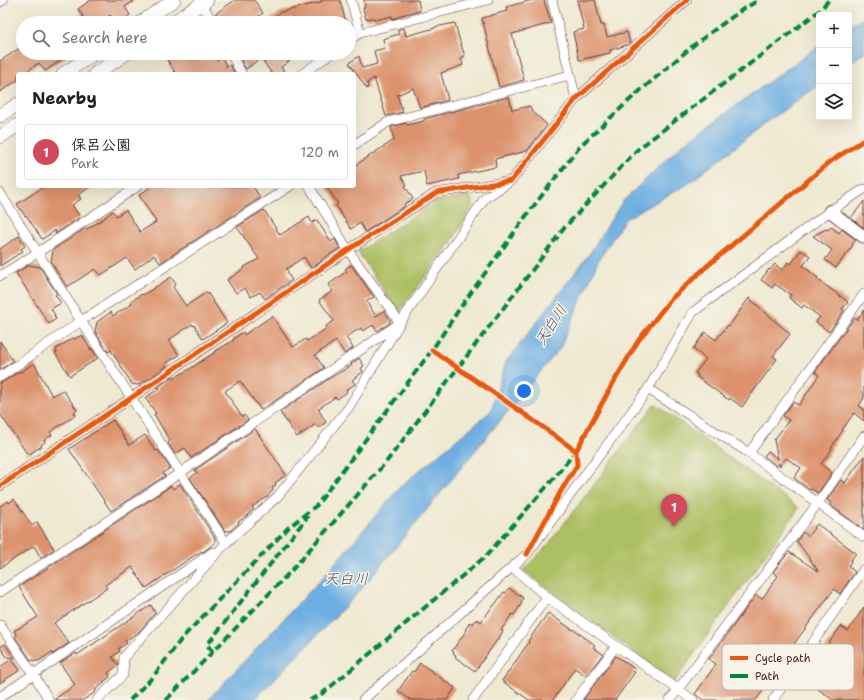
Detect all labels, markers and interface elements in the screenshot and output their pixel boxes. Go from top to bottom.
map controls [816,12,852,120]
button: + [816,12,852,48]
search box [16,16,356,60]
icon: search [30,27,52,49]
text: Search here [62,28,148,48]
button: − [816,48,852,84]
button: layers [816,84,852,120]
text: Nearby [32,87,97,109]
text: 保呂公園 [71,135,131,155]
text: 1 [43,144,49,161]
text: 120 m [301,144,339,161]
text: Park [71,155,99,172]
water label: 天白川 [530,301,572,349]
your location [514,381,534,401]
pin: 1 [661,494,687,527]
water label: 天白川 [323,569,369,589]
legend [722,644,854,690]
text: Cycle path [755,651,811,666]
text: Path [755,669,779,684]

